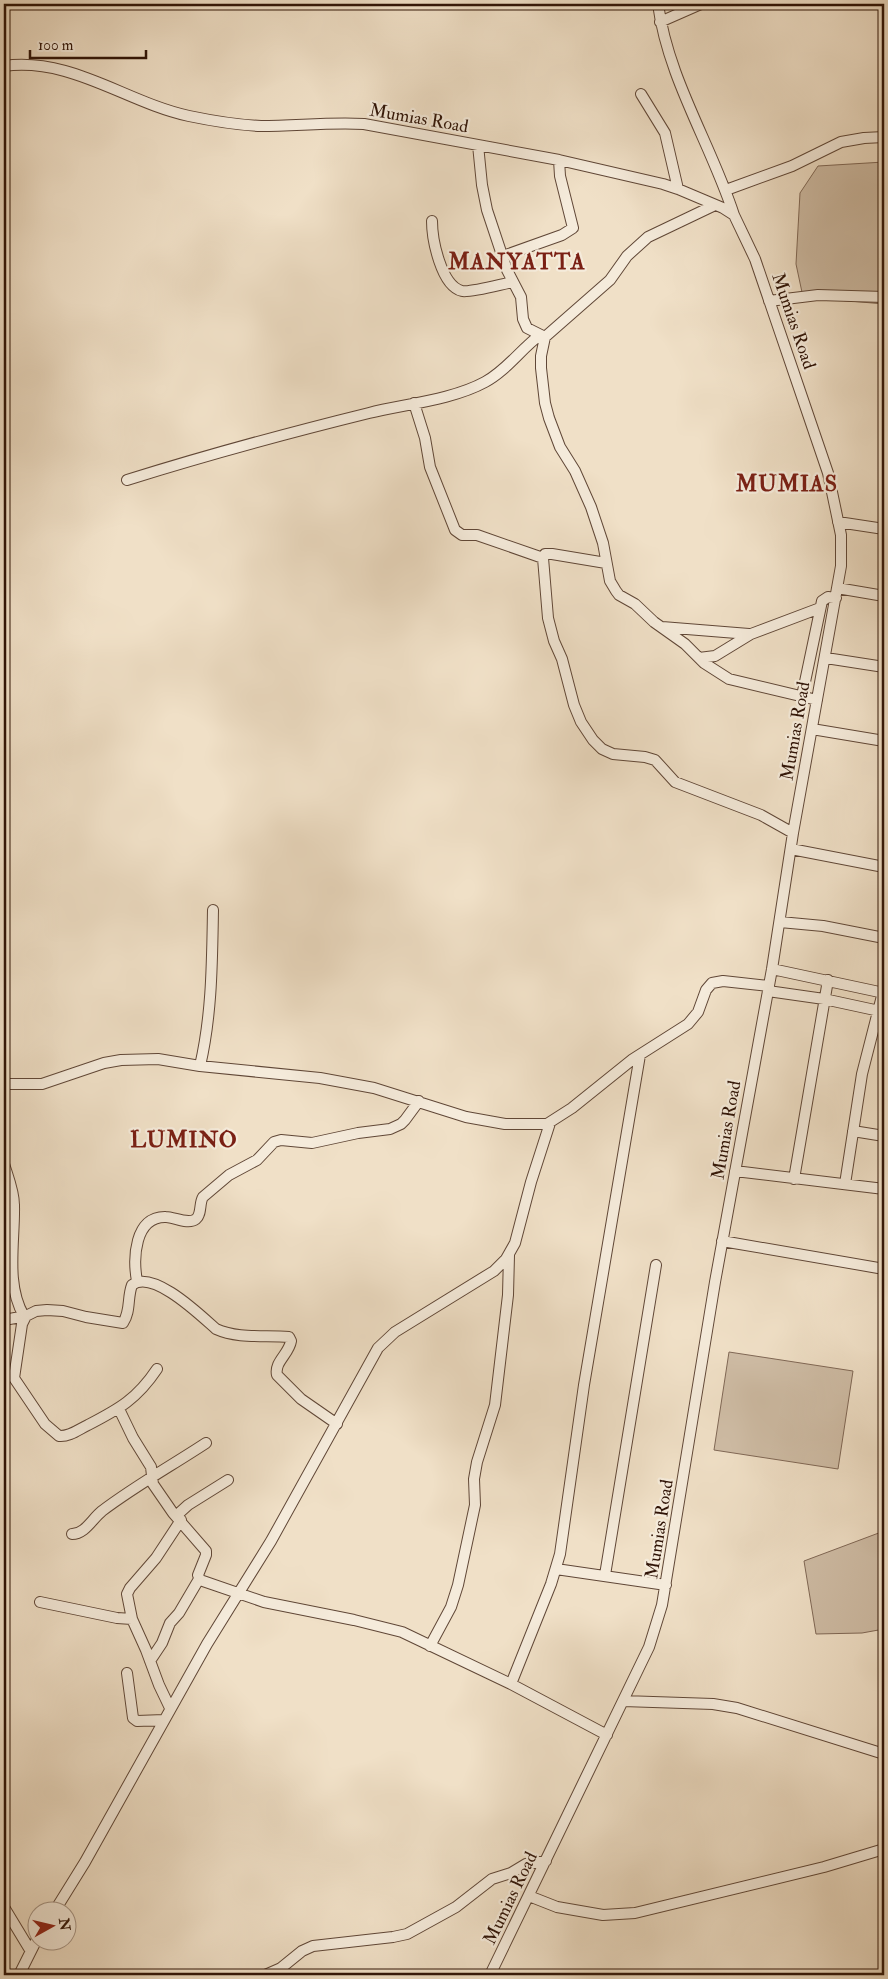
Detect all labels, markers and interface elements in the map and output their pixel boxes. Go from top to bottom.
scale bar [30,28,146,60]
text: 100 m [38,36,74,55]
street label: Mumias Road [368,98,470,139]
district label: MANYATTA [447,248,586,276]
street label: Mumias Road [766,270,821,372]
district label: MUMIAS [735,470,838,498]
street label: Mumias Road [775,680,816,782]
street label: Mumias Road [706,1079,747,1181]
district label: LUMINO [130,1126,238,1154]
street label: Mumias Road [640,1478,679,1580]
street label: Mumias Road [478,1848,543,1948]
north arrow [28,1902,78,1952]
text: N [55,1916,74,1932]

